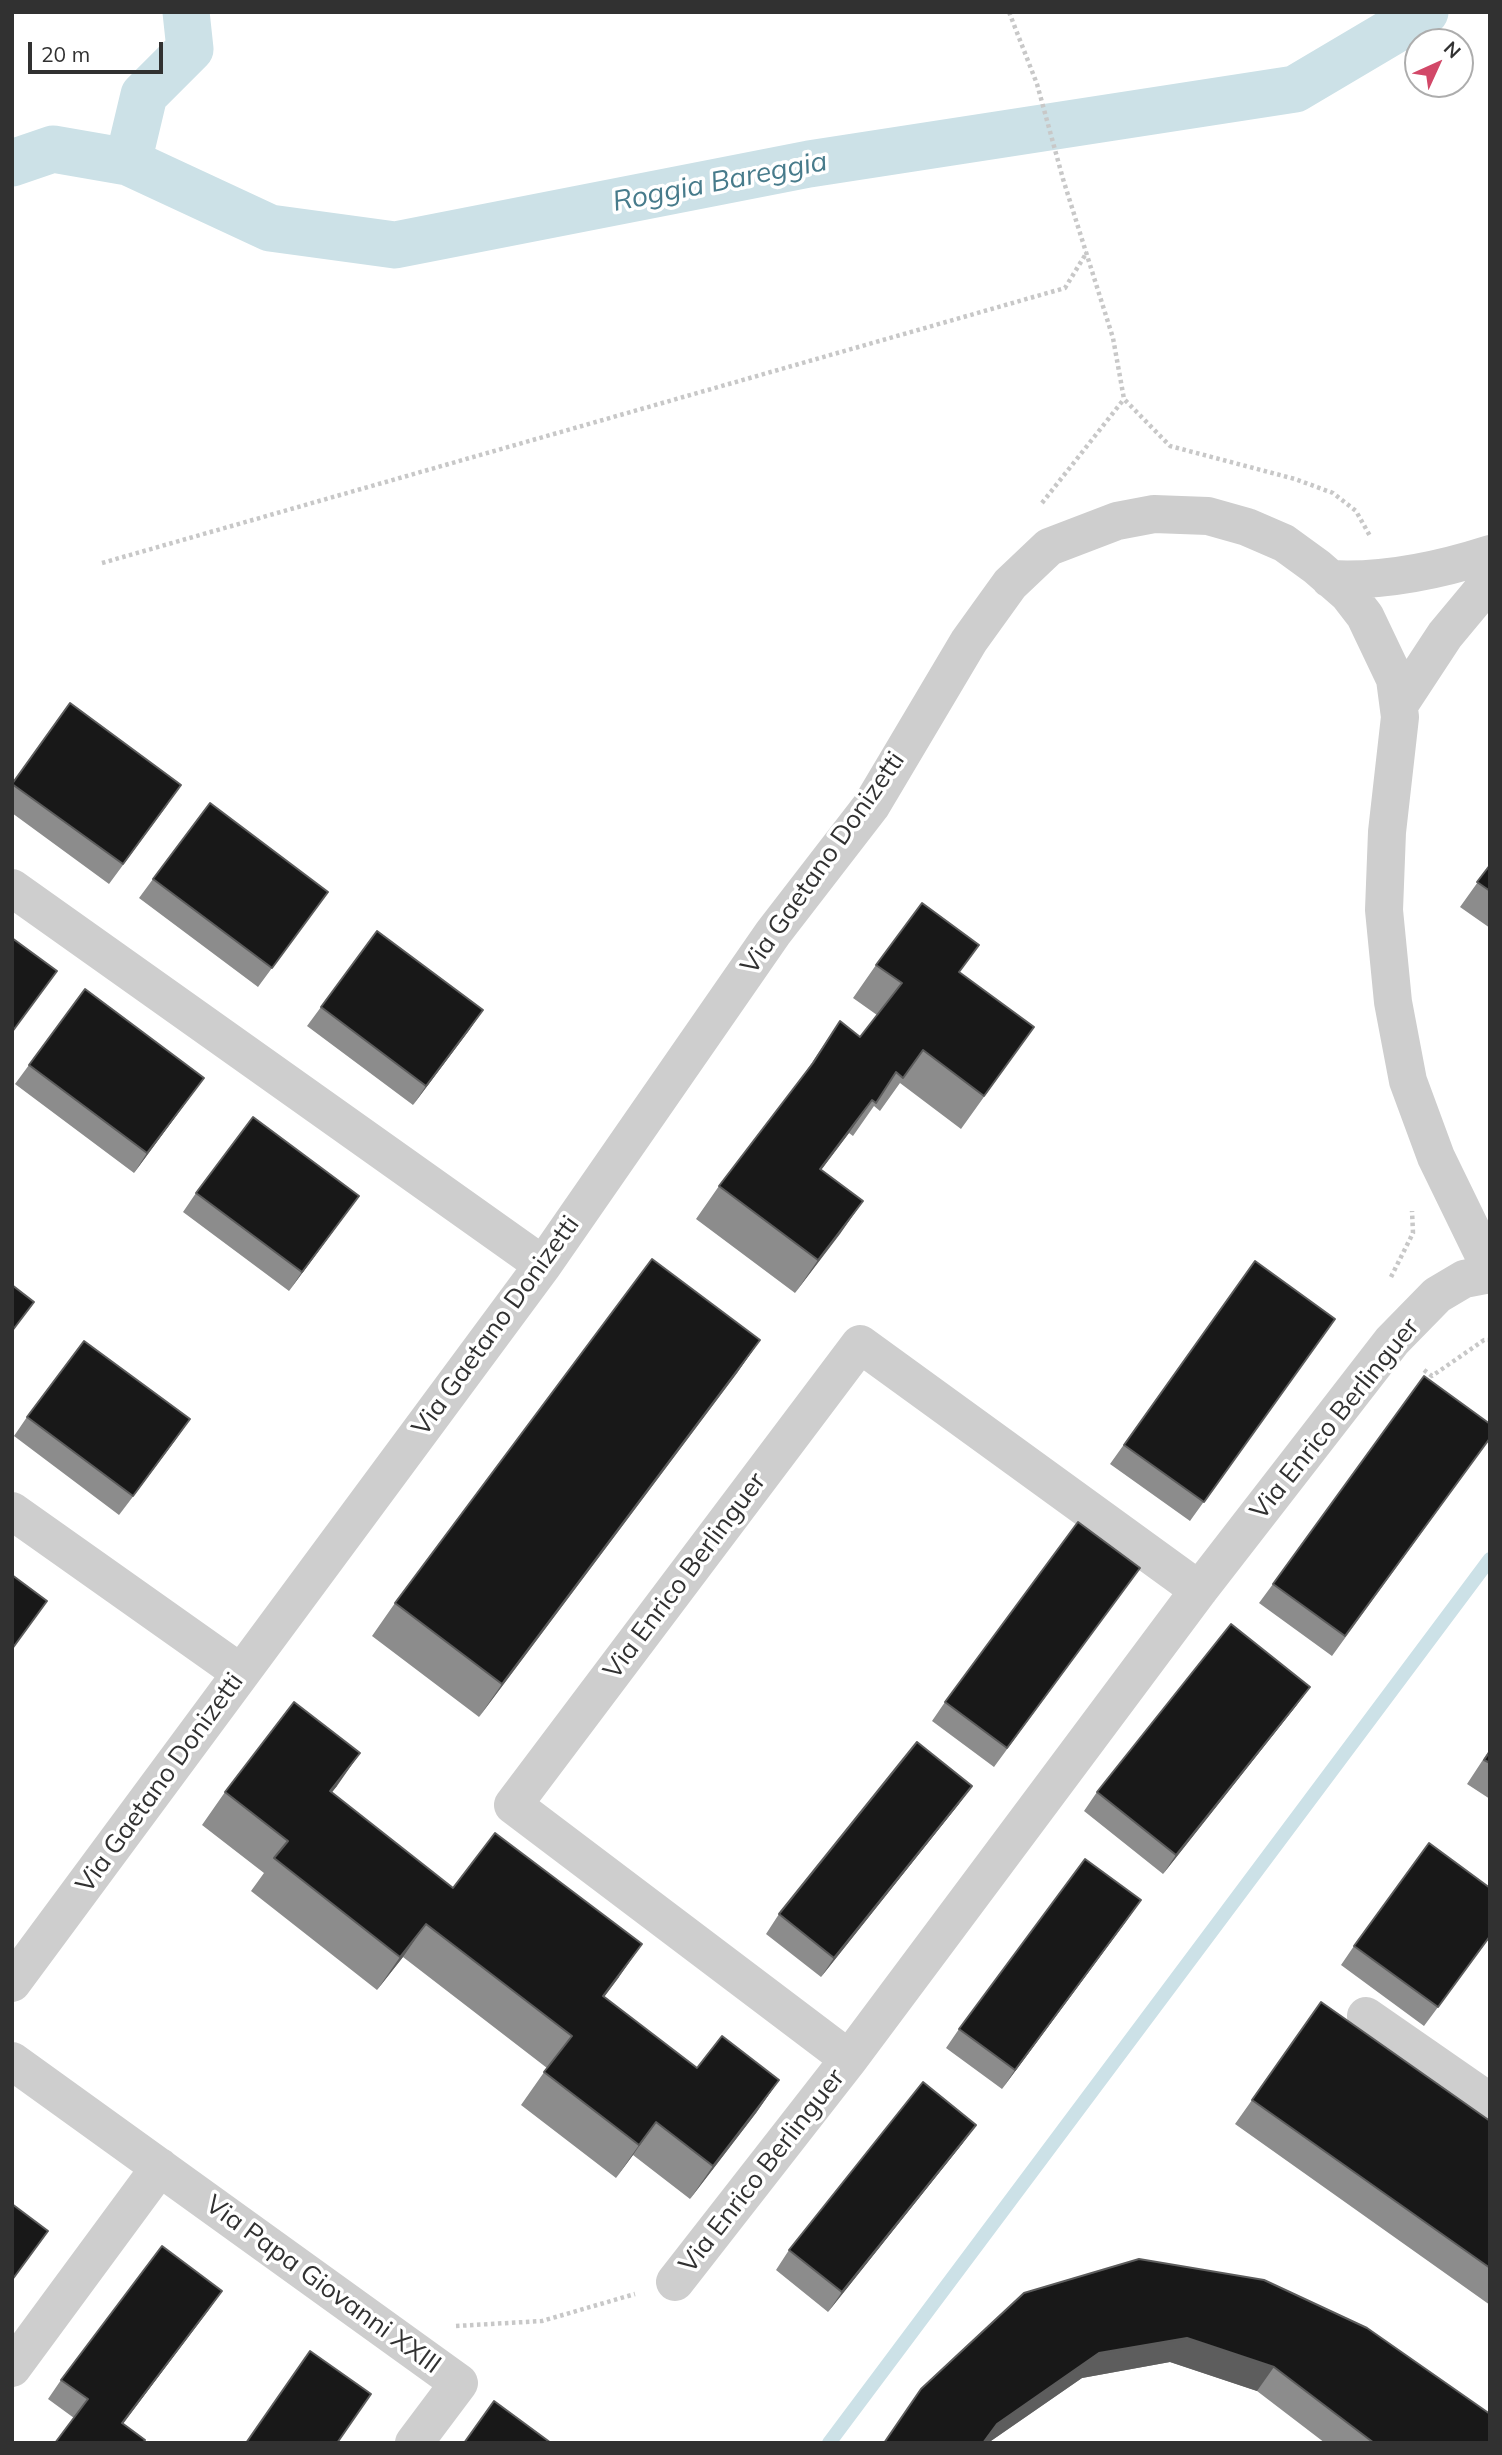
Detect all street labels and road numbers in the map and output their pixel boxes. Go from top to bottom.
street label: Via Gaetano Donizetti [734,746,912,980]
street label: Via Gaetano Donizetti [406,1210,586,1442]
street label: Via Enrico Berlinguer [1244,1312,1426,1526]
street label: Via Enrico Berlinguer [597,1467,773,1685]
street label: Via Gaetano Donizetti [70,1667,250,1899]
street label: Via Enrico Berlinguer [673,2063,851,2279]
street label: Via Papa Giovanni XXIII [199,2189,447,2381]

